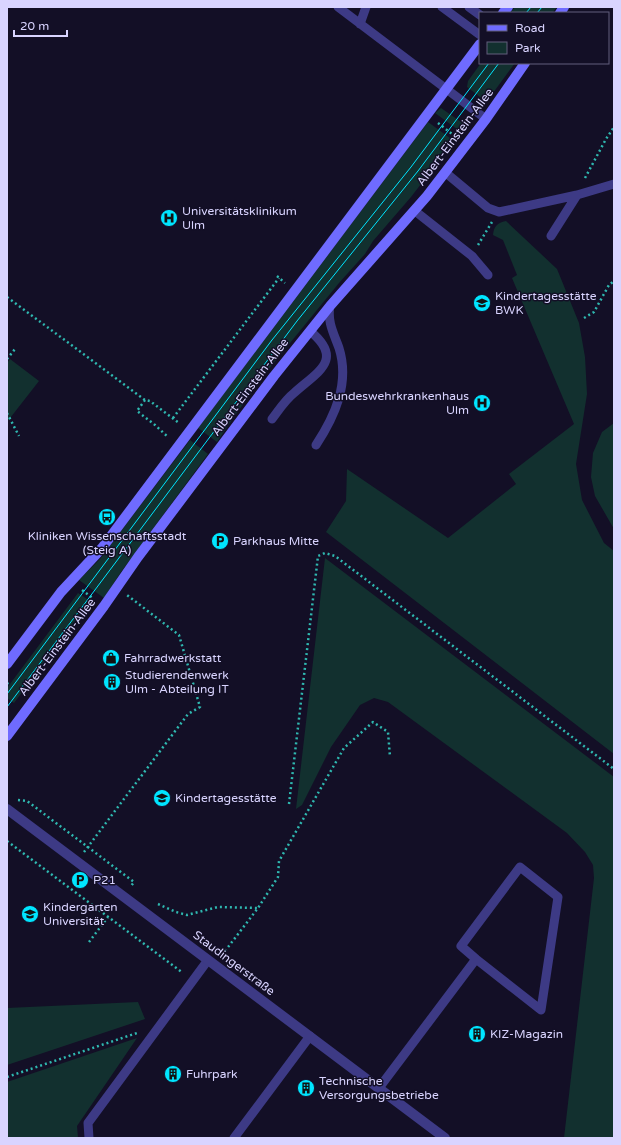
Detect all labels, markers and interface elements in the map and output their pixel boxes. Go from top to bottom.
scale bar [14,12,67,38]
legend [479,12,609,64]
text: 20 m [20,19,49,33]
text: Road [515,21,545,35]
text: Park [515,41,541,55]
street label: Albert-Einstein-Allee [414,85,496,189]
place label: Universitätsklinikum Ulm [182,204,297,232]
hospital icon: Universitätsklinikum Ulm [159,208,179,228]
place label: Kindertagesstätte BWK [495,289,597,317]
school or university icon: Kindertagesstätte BWK [472,293,492,313]
street label: Albert-Einstein-Allee [209,335,291,439]
place label: Bundeswehrkrankenhaus Ulm [325,389,469,417]
hospital icon: Bundeswehrkrankenhaus Ulm [472,393,492,413]
bus stop icon: Kliniken Wissenschaftsstadt (Steig A) [97,507,117,527]
place label: Kliniken Wissenschaftsstadt (Steig A) [28,529,187,557]
parking icon: Parkhaus Mitte [210,531,230,551]
place label: Parkhaus Mitte [233,534,319,548]
street label: Albert-Einstein-Allee [16,595,98,699]
shop icon: Fahrradwerkstatt [101,648,121,668]
place label: Fahrradwerkstatt [124,651,222,665]
place label: Studierendenwerk Ulm - Abteilung IT [125,668,229,696]
building icon: Studierendenwerk Ulm - Abteilung IT [102,672,122,692]
school or university icon: Kindertagesstätte [152,788,172,808]
place label: Kindertagesstätte [175,791,277,805]
parking icon: P21 [70,870,90,890]
place label: P21 [93,873,116,887]
place label: Kindergarten Universität [43,900,118,928]
school or university icon: Kindergarten Universität [20,904,40,924]
street label: Staudingerstraße [191,928,278,998]
building icon: KIZ-Magazin [467,1024,487,1044]
place label: KIZ-Magazin [490,1027,563,1041]
building icon: Fuhrpark [163,1064,183,1084]
place label: Fuhrpark [186,1067,238,1081]
place label: Technische Versorgungsbetriebe [319,1074,439,1102]
building icon: Technische Versorgungsbetriebe [296,1078,316,1098]

